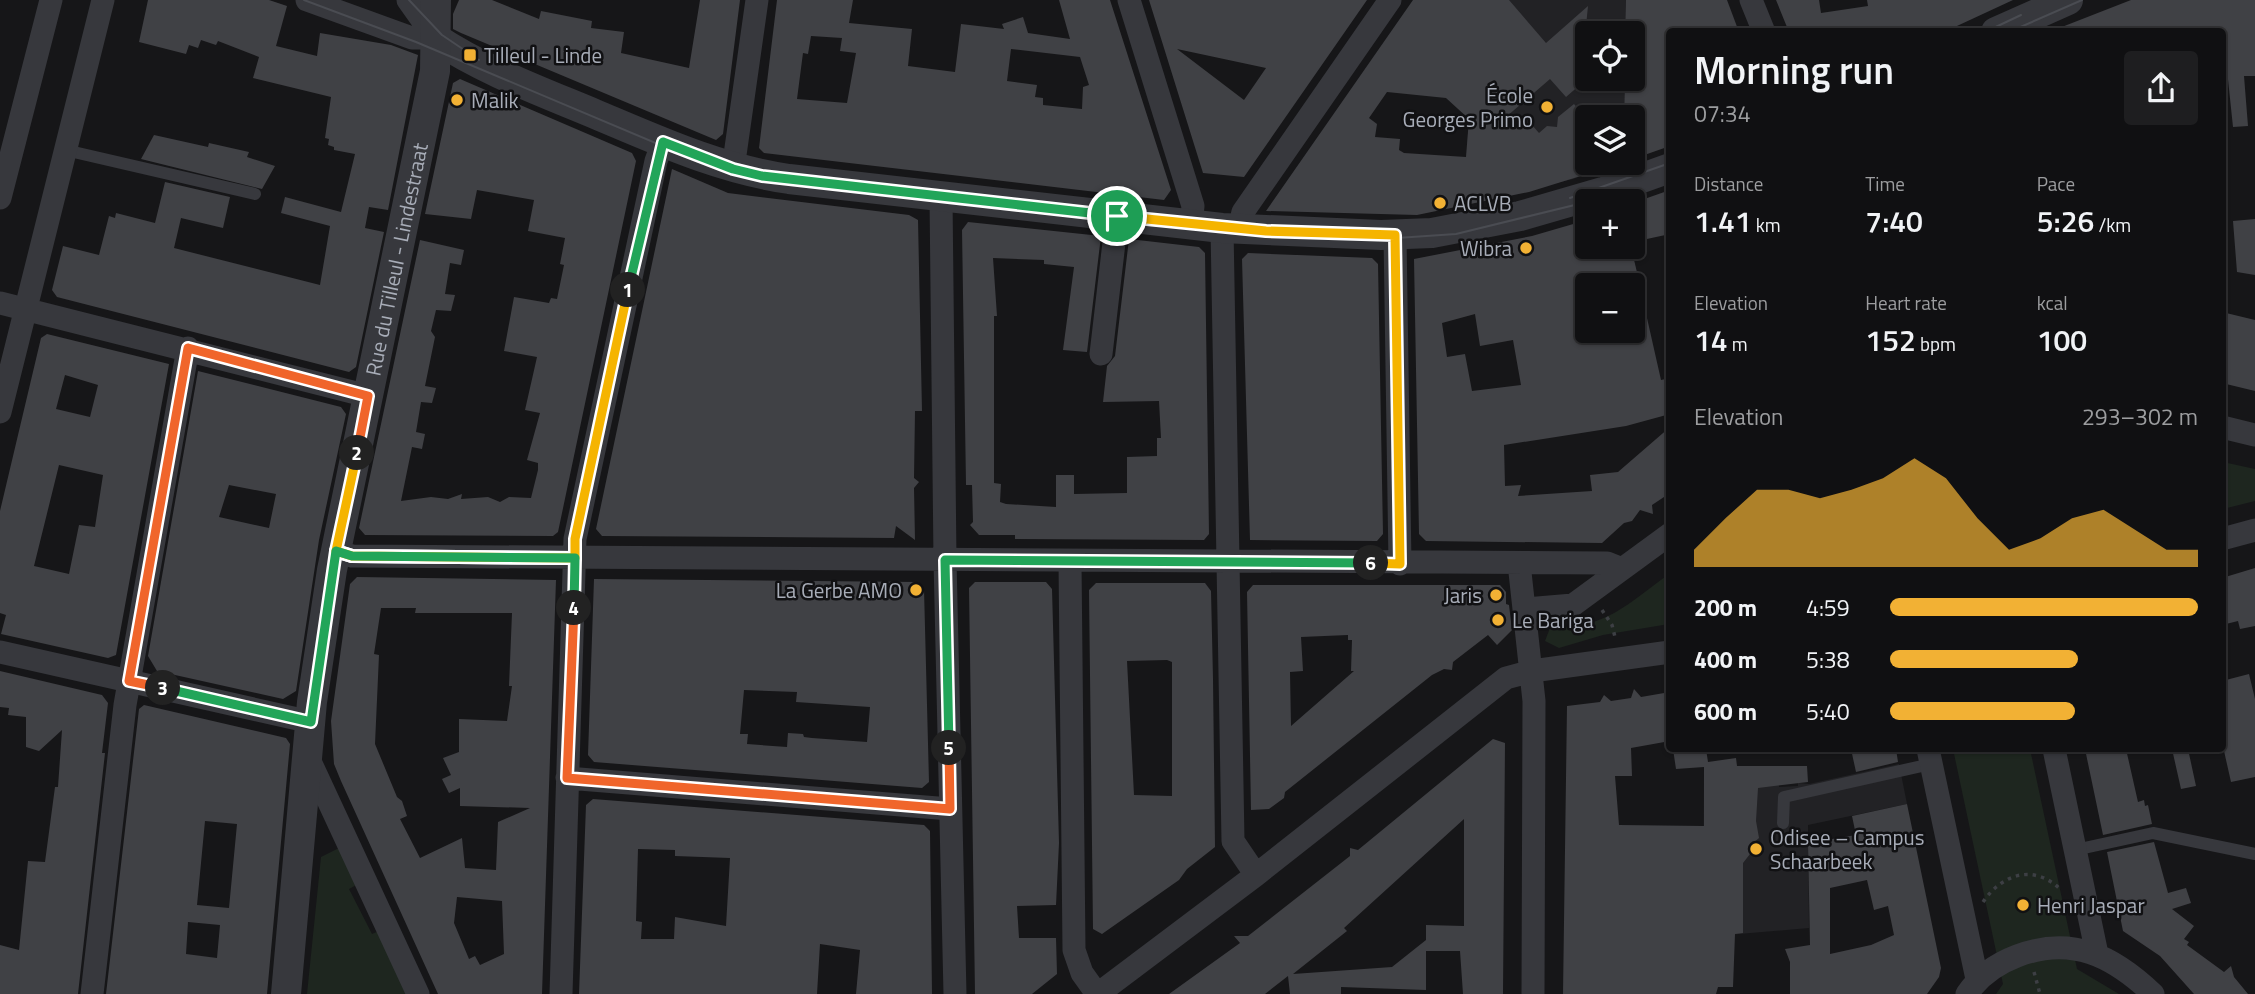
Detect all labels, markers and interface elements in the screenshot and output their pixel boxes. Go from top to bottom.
map controls [1575,21,1645,343]
button: locate [1575,21,1645,91]
place label: Tilleul - Linde [484,39,602,71]
text: Morning run [1694,41,1894,99]
marker: Tilleul - Linde [462,47,478,63]
button: share [2124,51,2198,125]
place label: École Georges Primo [1403,79,1533,135]
place label: Malik [471,84,519,116]
marker: Malik [449,92,465,108]
text: 07:34 [1694,96,1751,131]
marker: École Georges Primo [1539,99,1555,115]
button: layers [1575,105,1645,175]
street label: Rue du Tilleul - Lindestraat [357,139,436,379]
text: Distance [1694,169,1763,198]
text: Time [1865,169,1905,198]
text: Pace [2037,169,2075,198]
pin [1087,186,1147,246]
place label: ACLVB [1454,187,1512,219]
button: + [1575,189,1645,259]
marker: ACLVB [1432,195,1448,211]
icon: arrive [1098,197,1136,235]
text: 1.41 [1694,198,1752,244]
text: 7:40 [1865,198,1923,244]
text: 5:26 [2037,198,2094,244]
text: km [1752,210,1781,239]
text: /km [2094,210,2131,239]
place label: Wibra [1460,232,1512,264]
marker: Wibra [1518,240,1534,256]
pin: 1 [610,272,646,308]
button: − [1575,273,1645,343]
text: 1 [622,275,633,304]
text: Elevation [1694,288,1768,317]
text: Heart rate [1865,288,1947,317]
text: kcal [2037,288,2068,317]
text: 14 [1694,317,1728,363]
text: 152 [1865,317,1916,363]
text: 100 [2037,317,2087,363]
text: m [1728,329,1748,358]
text: bpm [1916,329,1956,358]
text: Elevation [1694,399,1783,434]
text: 293–302 m [2082,399,2198,434]
pin: 2 [340,435,374,470]
text: 2 [351,438,362,467]
pin: 6 [1354,546,1388,580]
text: 6 [1365,548,1376,577]
place label: La Gerbe AMO [776,574,902,606]
place label: Jaris [1444,579,1482,611]
marker: La Gerbe AMO [908,582,924,598]
marker: Jaris [1488,587,1504,603]
pin: 4 [556,590,592,626]
text: 200 m [1694,590,1757,625]
text: 4:59 [1806,590,1850,625]
text: 4 [568,593,579,622]
place label: Le Bariga [1512,604,1594,636]
marker: Le Bariga [1490,612,1506,628]
text: 400 m [1694,642,1757,677]
text: 5:38 [1806,642,1850,677]
pin: 3 [146,670,180,706]
text: 3 [157,673,168,702]
text: 600 m [1694,694,1757,729]
text: 5:40 [1806,694,1850,729]
pin: 5 [932,730,967,766]
text: 5 [943,733,954,762]
place label: Odisee – Campus Schaarbeek [1770,821,1925,877]
marker: Odisee – Campus Schaarbeek [1748,841,1764,857]
place label: Henri Jaspar [2037,889,2145,921]
marker: Henri Jaspar [2015,897,2031,913]

